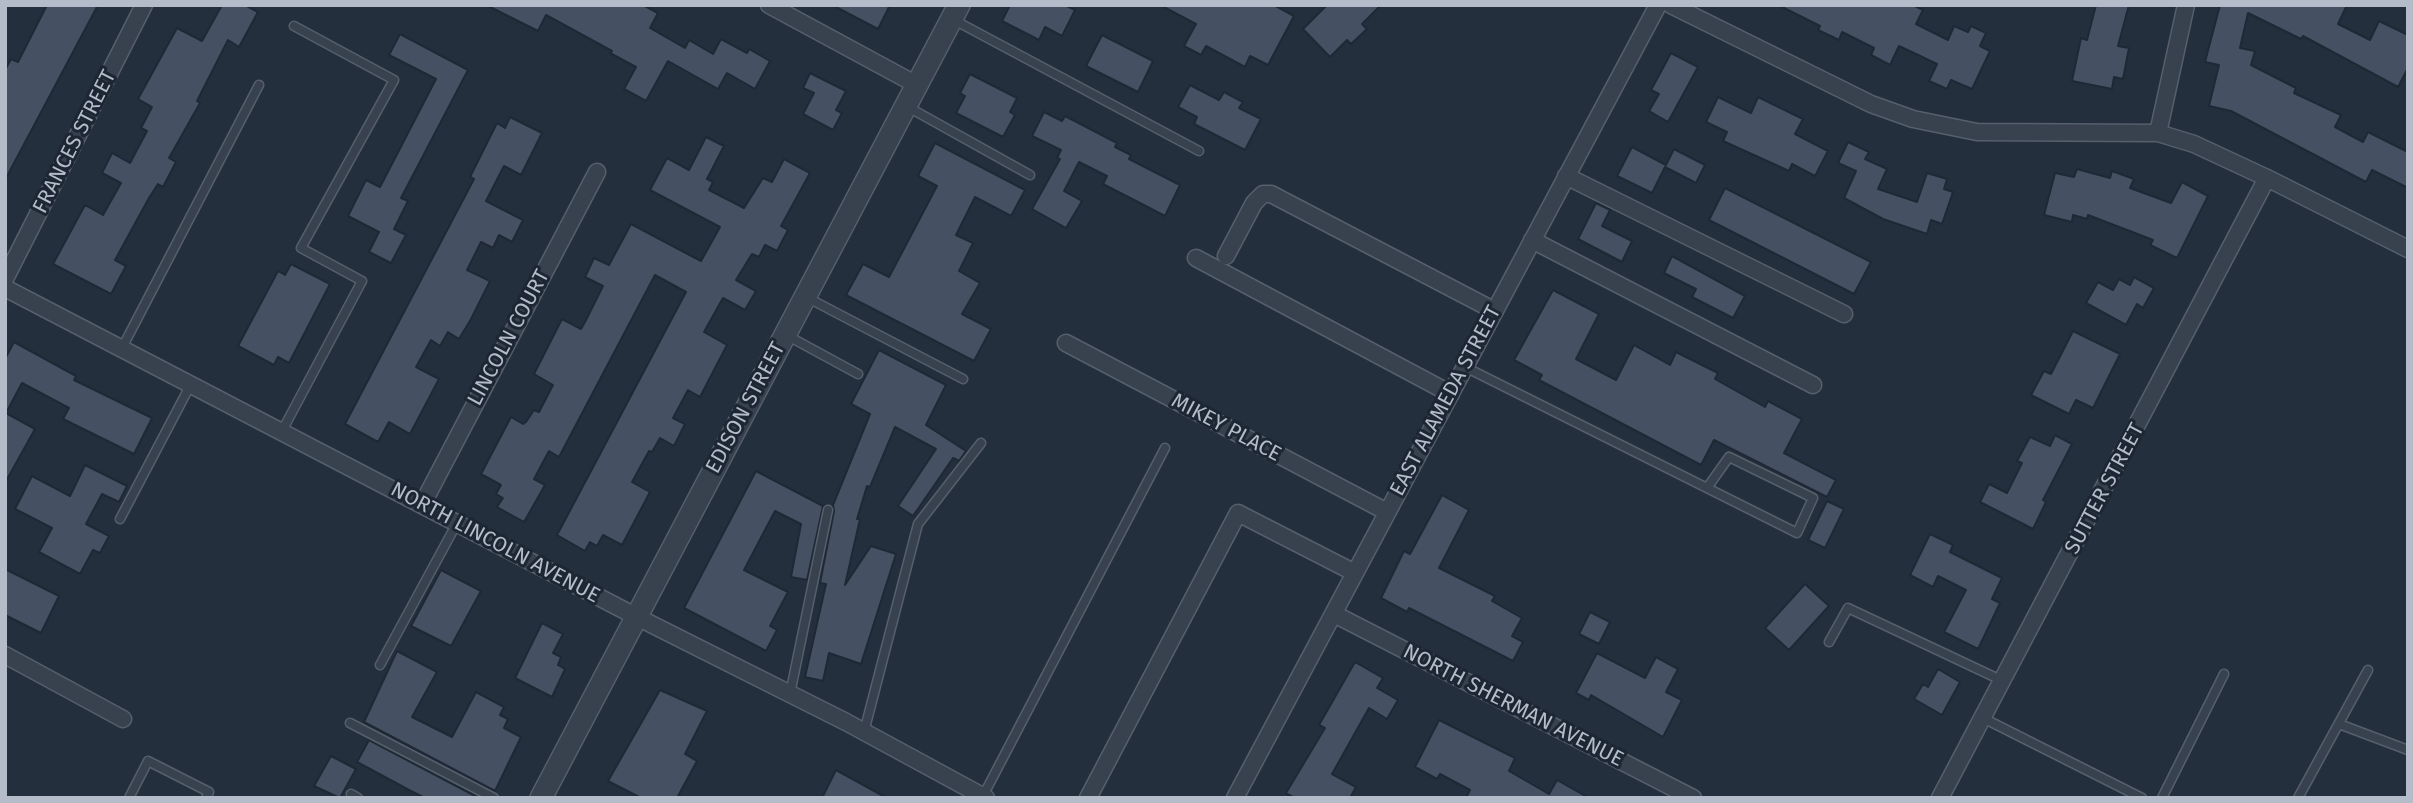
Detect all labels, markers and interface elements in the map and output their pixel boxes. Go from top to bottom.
street label: FRANCES STREET [28,66,122,218]
street label: LINCOLN COURT [463,266,555,410]
street label: EAST ALAMEDA STREET [1385,302,1507,500]
street label: EDISON STREET [701,338,791,478]
street label: MIKEY PLACE [1167,389,1285,467]
street label: SUTTER STREET [2060,419,2150,559]
street label: NORTH LINCOLN AVENUE [386,477,604,609]
street label: NORTH SHERMAN AVENUE [1399,639,1627,773]

